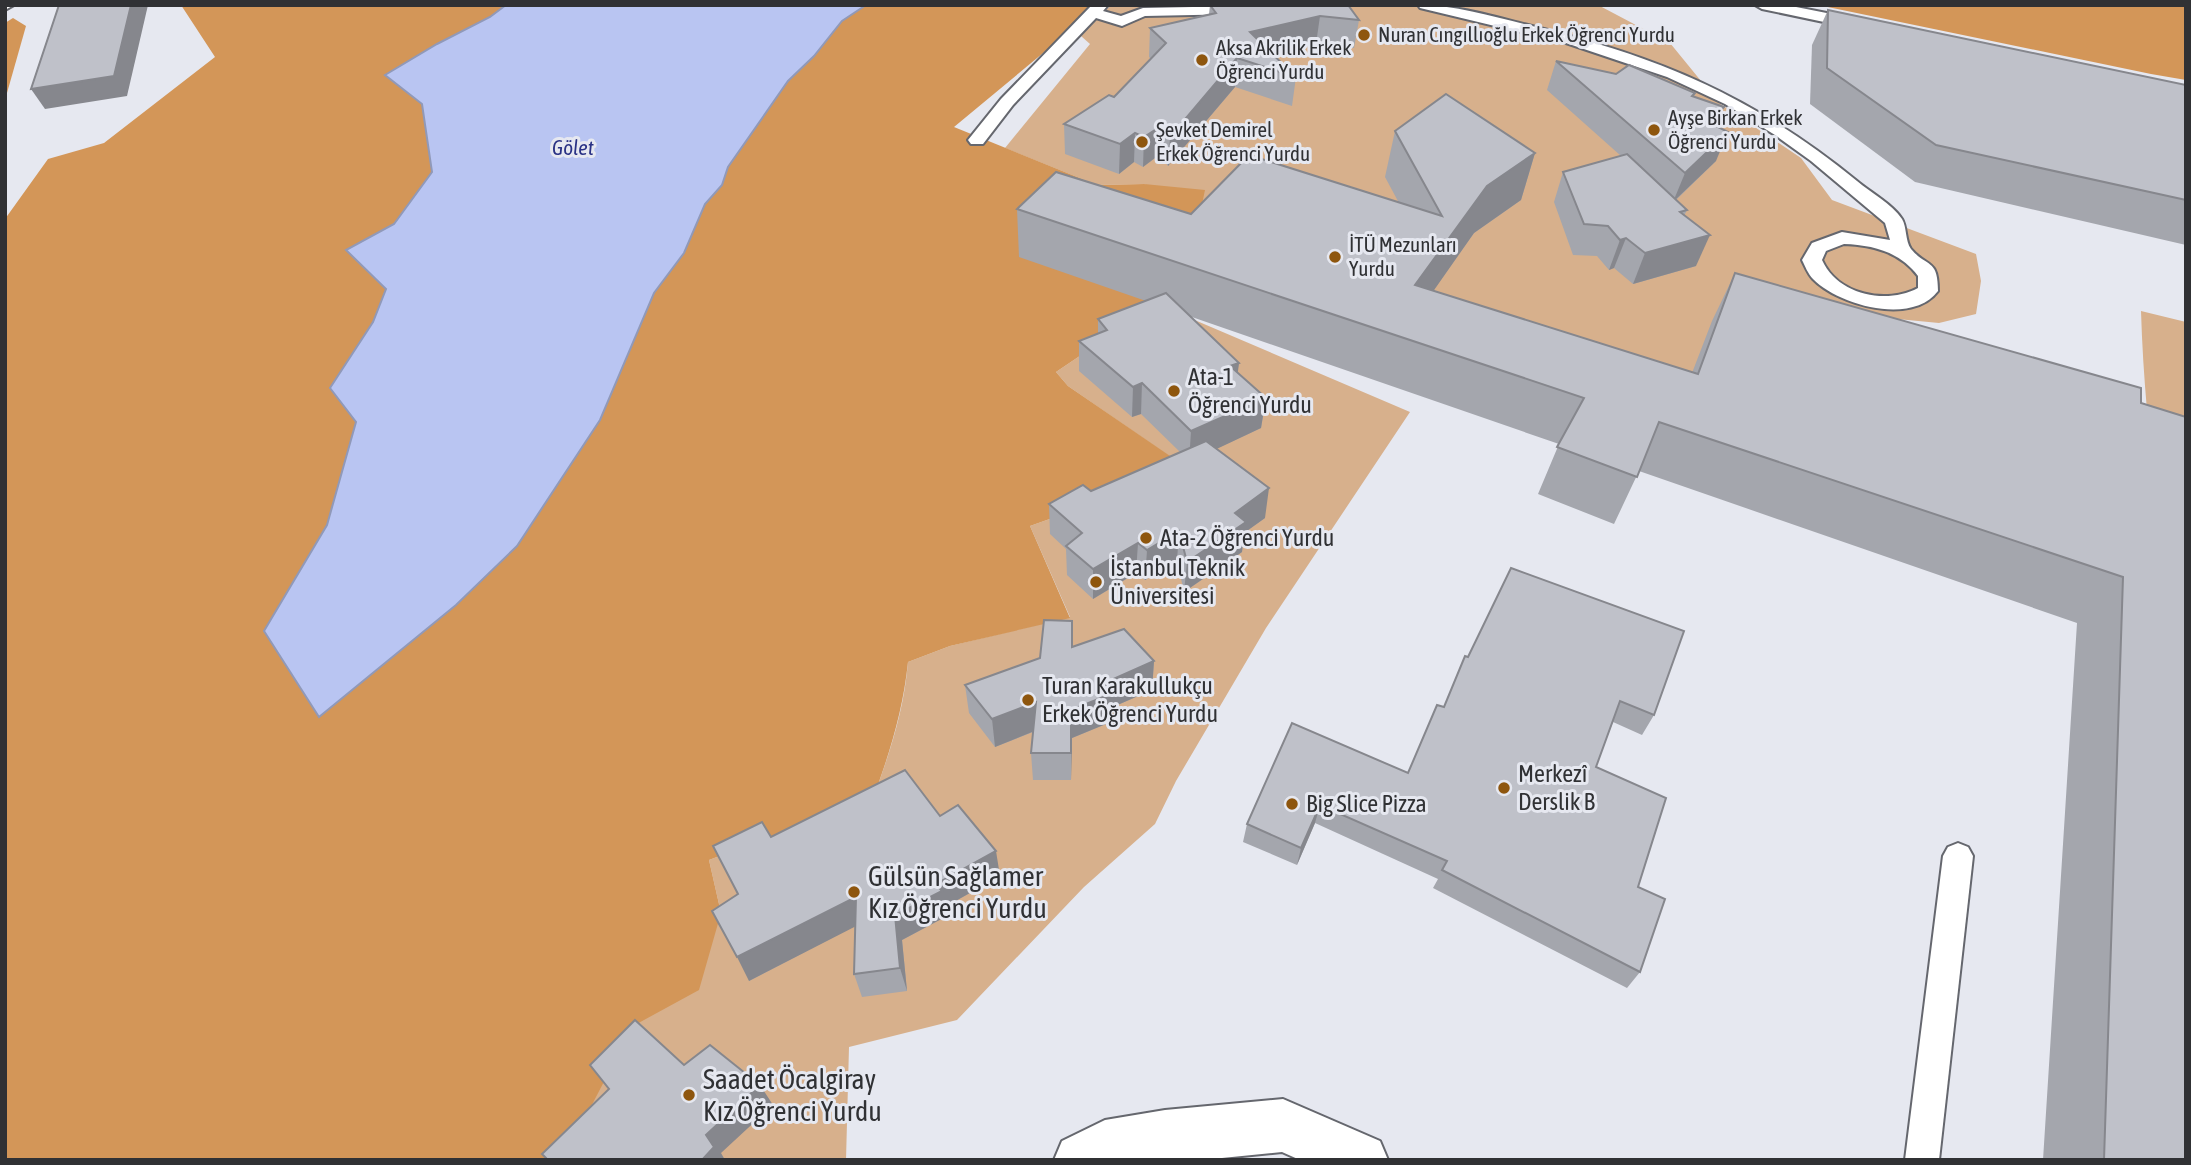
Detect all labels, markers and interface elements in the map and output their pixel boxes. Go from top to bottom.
place label: Nuran Cıngıllıoğlu Erkek Öğrenci Yurdu [1378,22,1675,46]
marker: Nuran Cıngıllıoğlu Erkek Öğrenci Yurdu [1356,27,1372,43]
place label: Aksa Akrilik Erkek Öğrenci Yurdu [1216,35,1351,83]
marker: Aksa Akrilik Erkek Öğrenci Yurdu [1194,52,1210,68]
place label: Ayşe Birkan Erkek Öğrenci Yurdu [1668,105,1803,153]
place label: Şevket Demirel Erkek Öğrenci Yurdu [1156,117,1310,165]
marker: Ayşe Birkan Erkek Öğrenci Yurdu [1646,122,1662,138]
marker: Şevket Demirel Erkek Öğrenci Yurdu [1134,134,1150,150]
water label: Gölet [552,135,594,159]
place label: İTÜ Mezunları Yurdu [1349,232,1457,280]
marker: İTÜ Mezunları Yurdu [1327,249,1343,265]
place label: Ata-1 Öğrenci Yurdu [1188,363,1312,418]
marker: Ata-1 Öğrenci Yurdu [1166,383,1182,399]
place label: Ata-2 Öğrenci Yurdu [1160,524,1334,551]
marker: Ata-2 Öğrenci Yurdu [1138,530,1154,546]
place label: İstanbul Teknik Üniversitesi [1110,554,1246,609]
marker: İstanbul Teknik Üniversitesi [1088,574,1104,590]
place label: Turan Karakullukçu Erkek Öğrenci Yurdu [1042,672,1218,727]
marker: Turan Karakullukçu Erkek Öğrenci Yurdu [1020,692,1036,708]
place label: Merkezî Derslik B [1518,760,1596,815]
marker: Merkezî Derslik B [1496,780,1512,796]
place label: Big Slice Pizza [1306,790,1427,817]
marker: Big Slice Pizza [1284,796,1300,812]
place label: Gülsün Sağlamer Kız Öğrenci Yurdu [868,860,1047,924]
marker: Gülsün Sağlamer Kız Öğrenci Yurdu [846,884,862,900]
place label: Saadet Öcalgiray Kız Öğrenci Yurdu [703,1063,882,1127]
marker: Saadet Öcalgiray Kız Öğrenci Yurdu [681,1087,697,1103]

